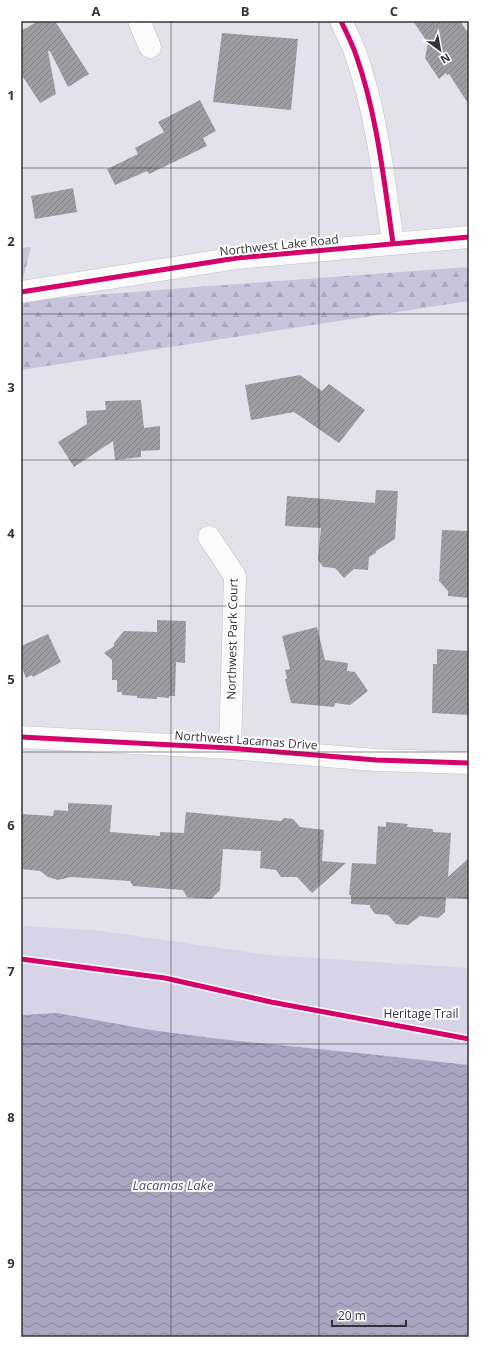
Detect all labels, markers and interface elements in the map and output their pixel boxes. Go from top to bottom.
text: A [92,2,101,20]
text: B [241,2,250,20]
text: C [390,2,398,20]
north arrow [420,30,460,70]
text: N [438,50,453,68]
text: 1 [7,86,15,104]
street label: Northwest Lake Road [219,230,339,260]
text: 2 [7,232,15,250]
text: 3 [7,378,15,396]
text: 4 [7,524,15,542]
street label: Northwest Park Court [222,578,242,700]
text: 5 [7,670,15,688]
street label: Northwest Lacamas Drive [174,727,318,753]
text: 6 [7,816,15,834]
text: 7 [7,962,15,980]
park label: Heritage Trail [383,1005,459,1022]
text: 8 [7,1108,15,1126]
water label: Lacamas Lake [133,1176,214,1194]
text: 9 [7,1254,15,1272]
scale bar [332,1302,406,1328]
text: 20 m [338,1307,366,1324]

